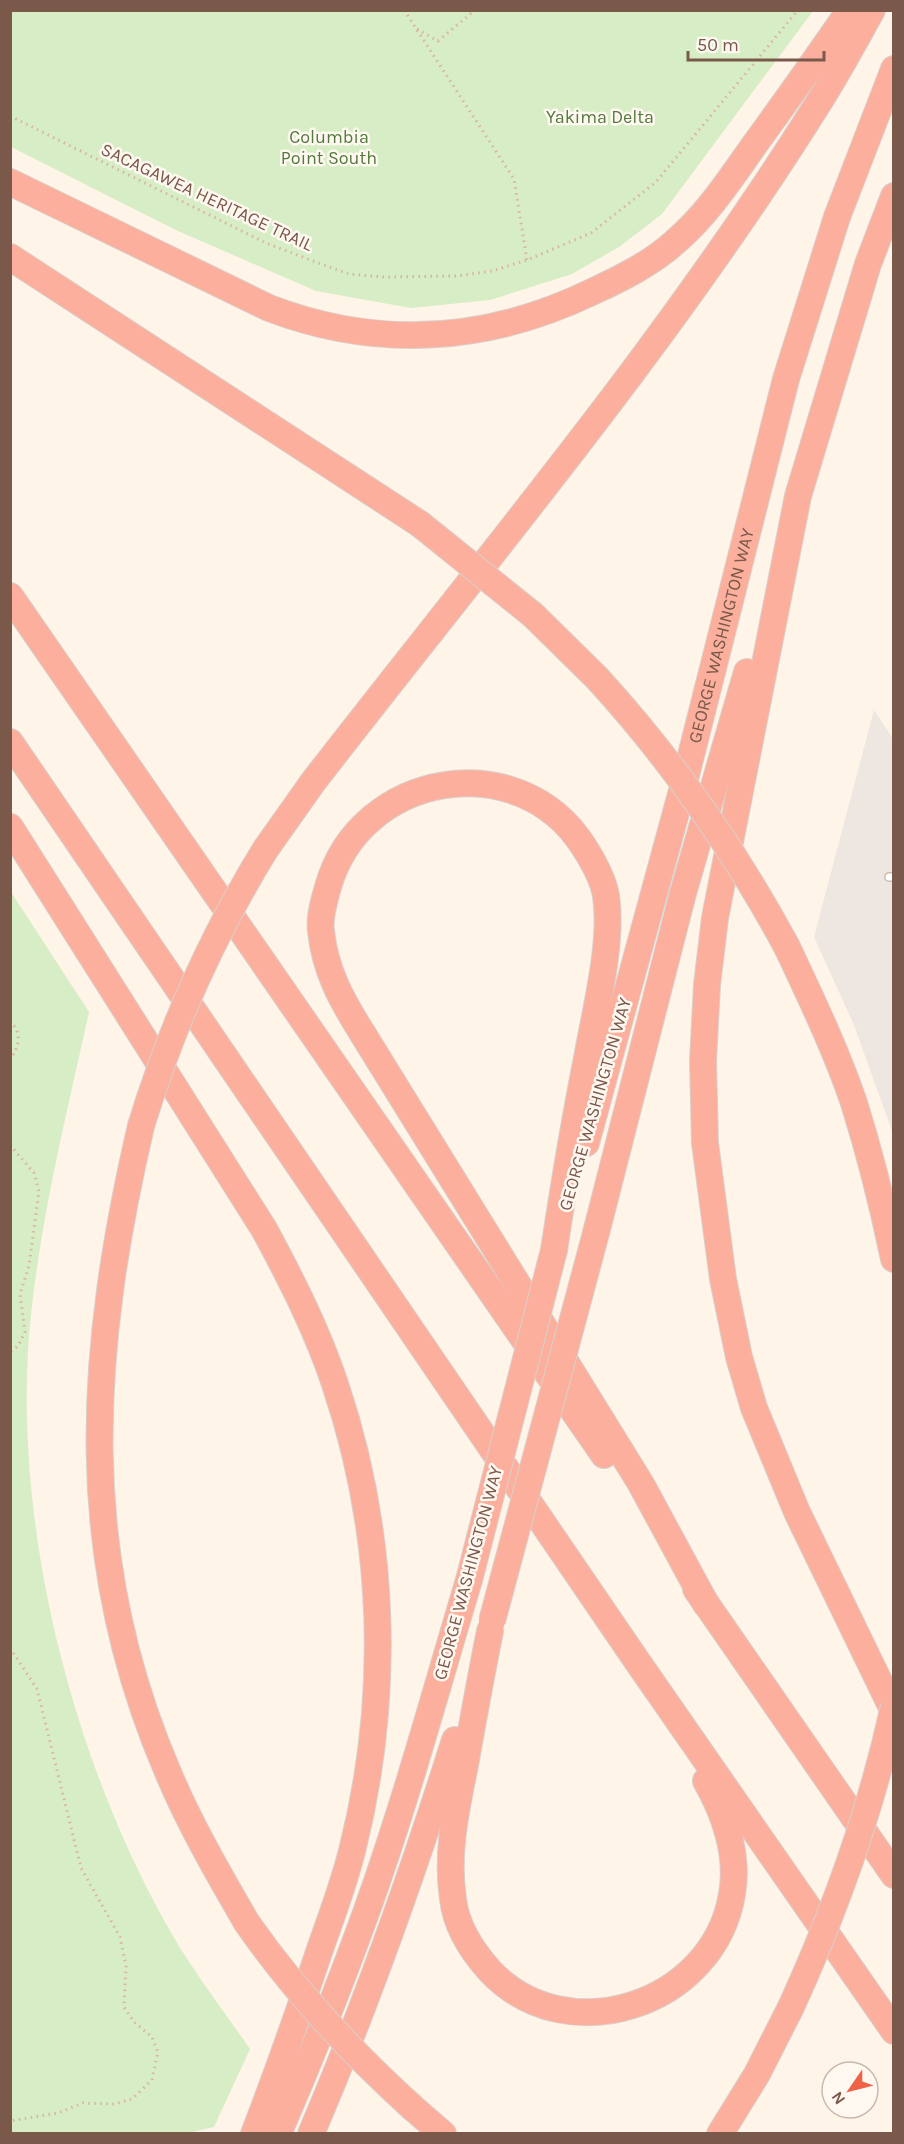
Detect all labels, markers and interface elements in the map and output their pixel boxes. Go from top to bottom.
scale bar [688,24,824,62]
text: 50 m [697,34,739,56]
park label: Yakima Delta [546,106,654,128]
park label: Columbia Point South [281,126,377,169]
street label: SACAGAWEA HERITAGE TRAIL [97,138,317,256]
street label: GEORGE WASHINGTON WAY [684,526,759,745]
street label: GEORGE WASHINGTON WAY [554,995,636,1213]
street label: GEORGE WASHINGTON WAY [429,1464,507,1682]
north arrow [820,2060,880,2120]
text: N [827,2088,849,2108]

